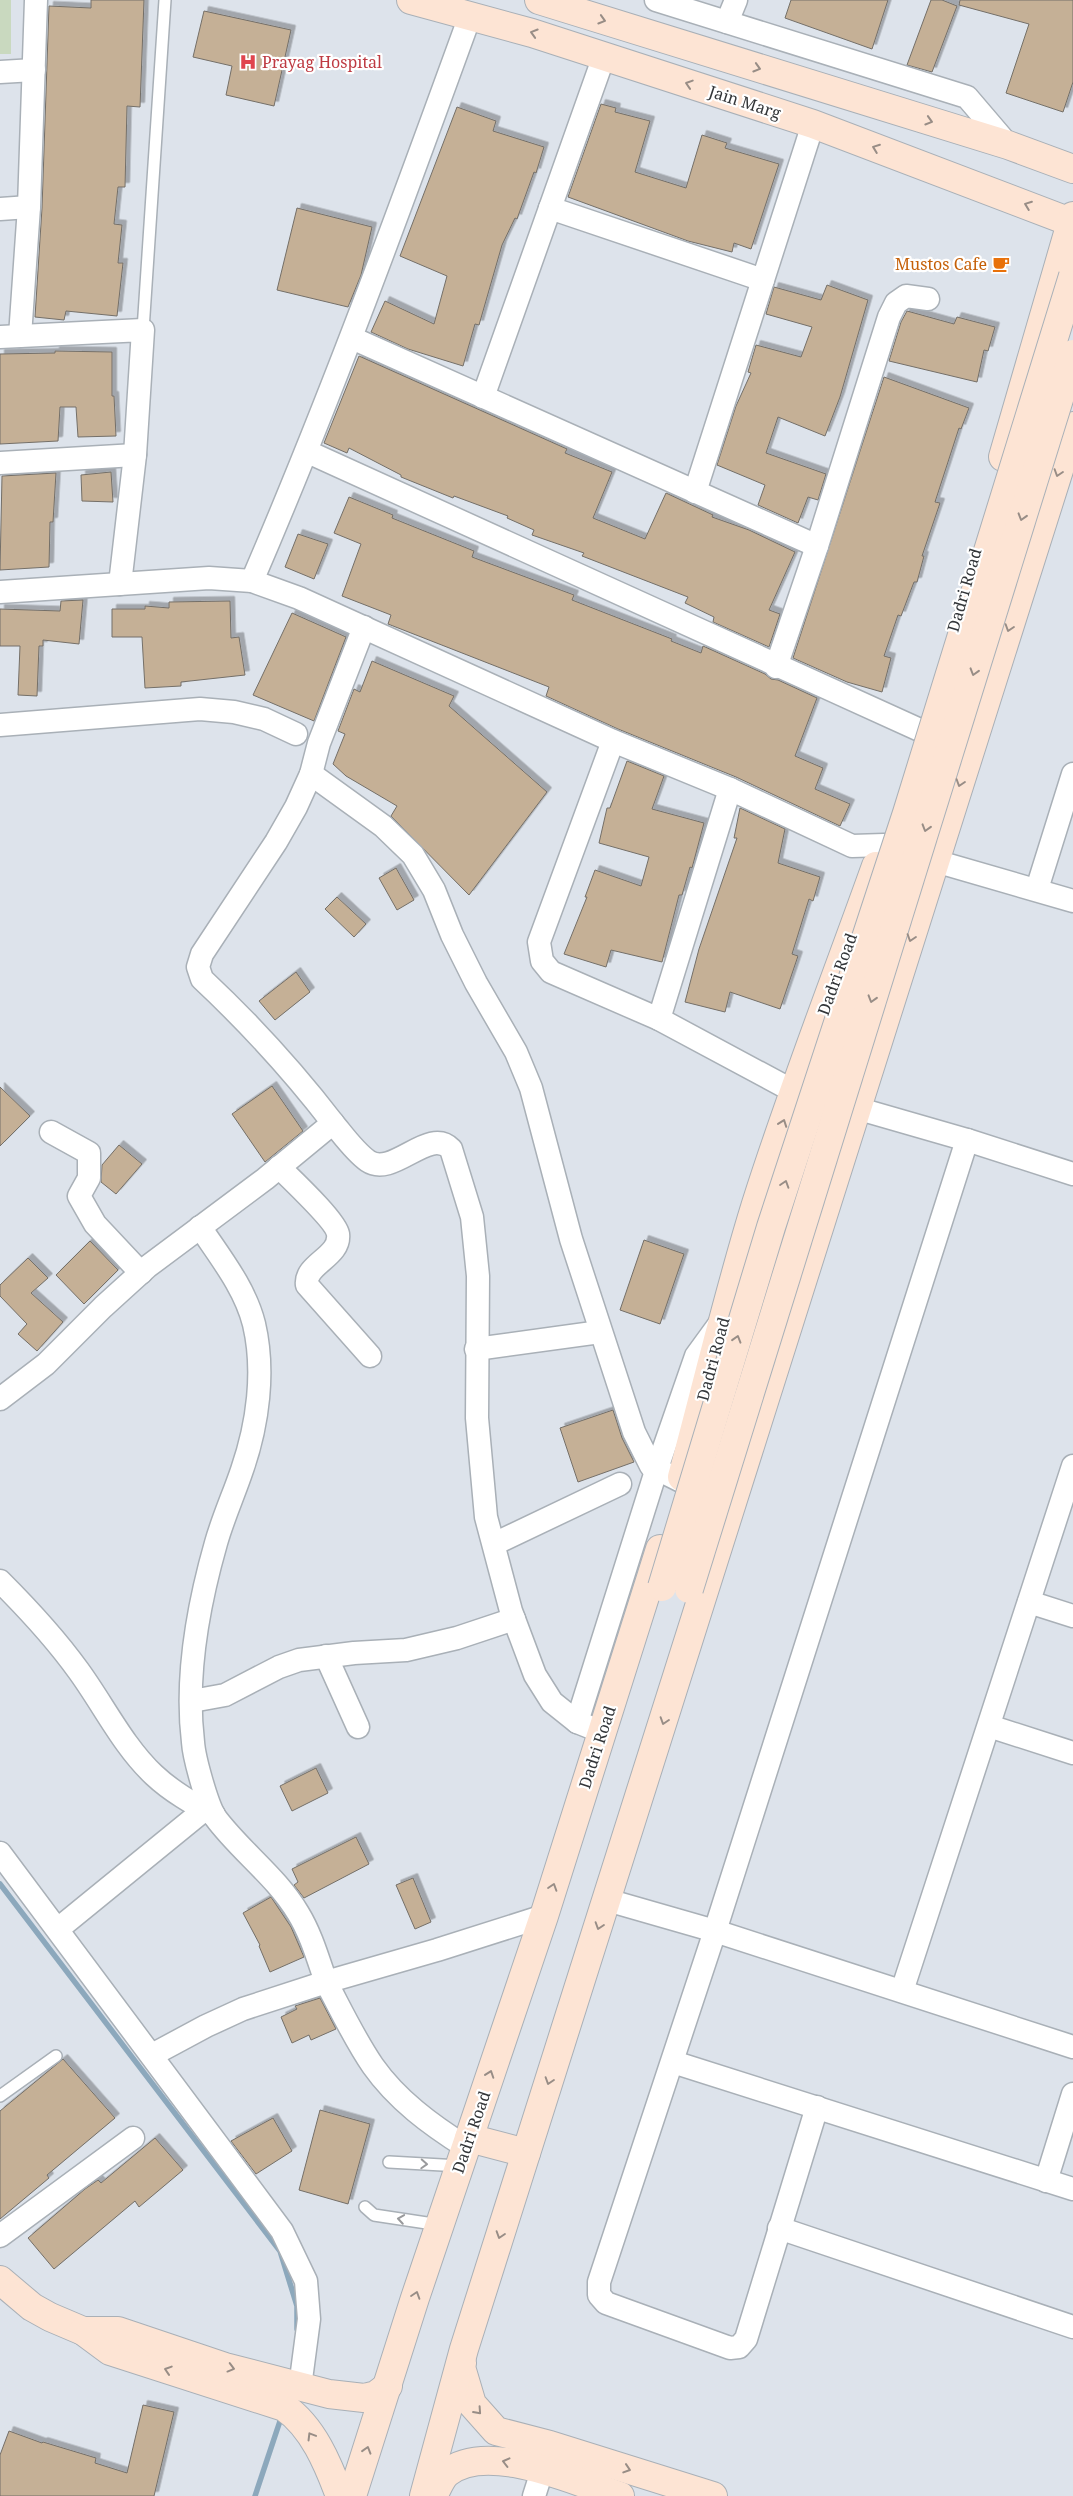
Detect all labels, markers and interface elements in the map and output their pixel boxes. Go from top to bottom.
one-way arrow [597,14,606,24]
one-way arrow [531,29,539,39]
place label: Prayag Hospital [262,51,382,73]
hospital icon: Prayag Hospital [238,52,258,72]
one-way arrow [753,62,761,72]
one-way arrow [685,79,693,89]
street label: Jain Marg [705,80,784,124]
one-way arrow [925,115,933,125]
one-way arrow [872,144,880,154]
one-way arrow [1024,201,1032,211]
place label: Mustos Cafe [895,253,987,275]
cafe icon: Mustos Cafe [991,254,1011,274]
one-way arrow [1054,468,1064,476]
one-way arrow [1018,513,1028,521]
street label: Dadri Road [942,546,986,634]
one-way arrow [1005,623,1015,631]
one-way arrow [969,668,979,676]
one-way arrow [956,778,966,786]
one-way arrow [921,823,931,831]
street label: Dadri Road [812,930,862,1018]
one-way arrow [907,933,917,941]
one-way arrow [868,995,878,1003]
one-way arrow [777,1119,787,1128]
one-way arrow [779,1180,789,1189]
street label: Dadri Road [691,1315,735,1403]
one-way arrow [732,1336,742,1344]
street label: Dadri Road [573,1703,621,1791]
one-way arrow [660,1716,670,1725]
one-way arrow [547,1883,557,1892]
one-way arrow [594,1921,604,1929]
one-way arrow [485,2071,495,2079]
one-way arrow [545,2076,555,2084]
street label: Dadri Road [447,2088,495,2176]
one-way arrow [421,2159,429,2170]
one-way arrow [396,2215,405,2225]
one-way arrow [496,2231,506,2239]
one-way arrow [411,2291,421,2299]
one-way arrow [226,2363,234,2373]
one-way arrow [165,2365,173,2375]
one-way arrow [473,2405,482,2414]
one-way arrow [308,2433,318,2442]
one-way arrow [362,2446,372,2454]
one-way arrow [502,2457,511,2468]
one-way arrow [622,2463,630,2473]

